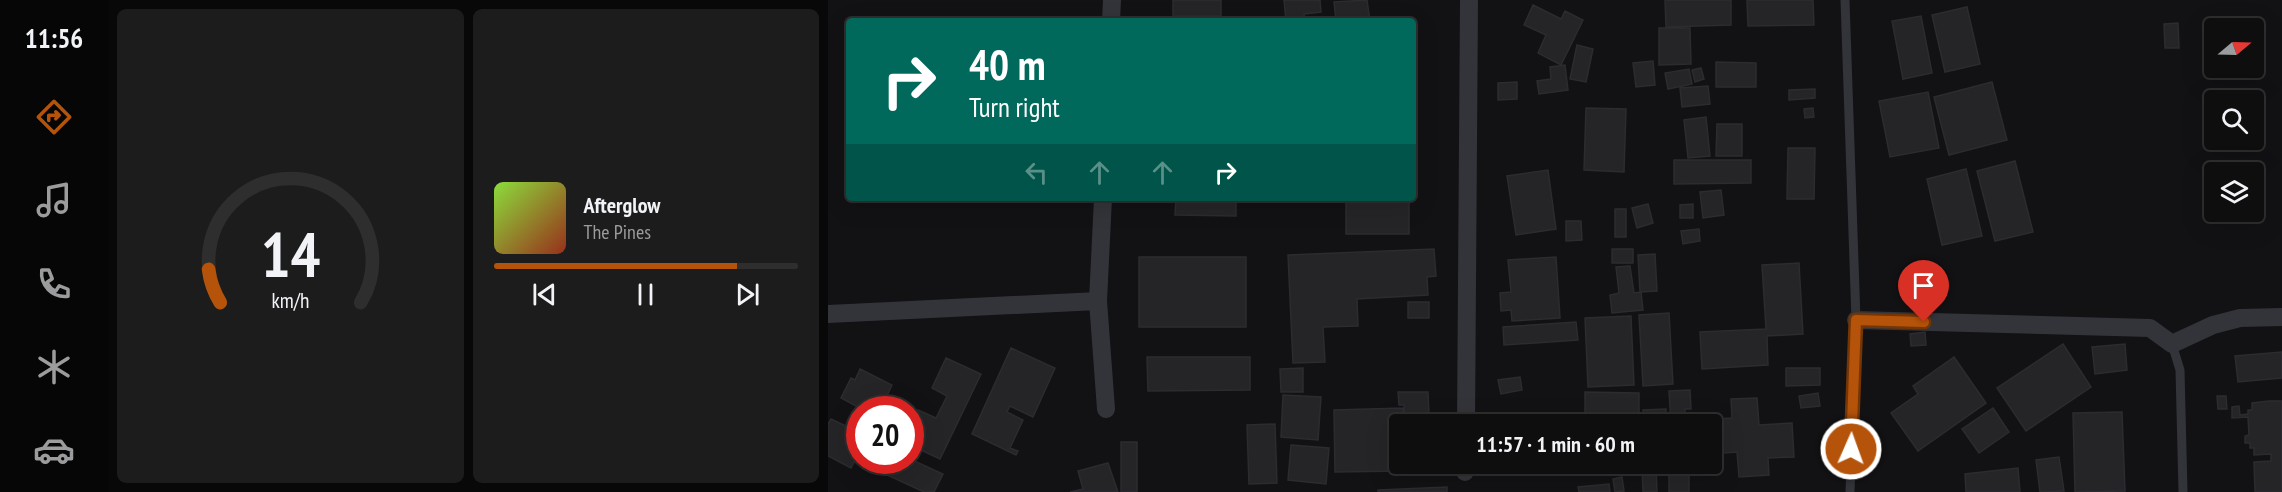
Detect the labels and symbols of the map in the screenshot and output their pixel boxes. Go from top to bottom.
north arrow [2204,18,2264,78]
pin [1898,260,1949,322]
speed limit sign: 20 [846,396,924,474]
position arrow [1819,417,1883,481]

